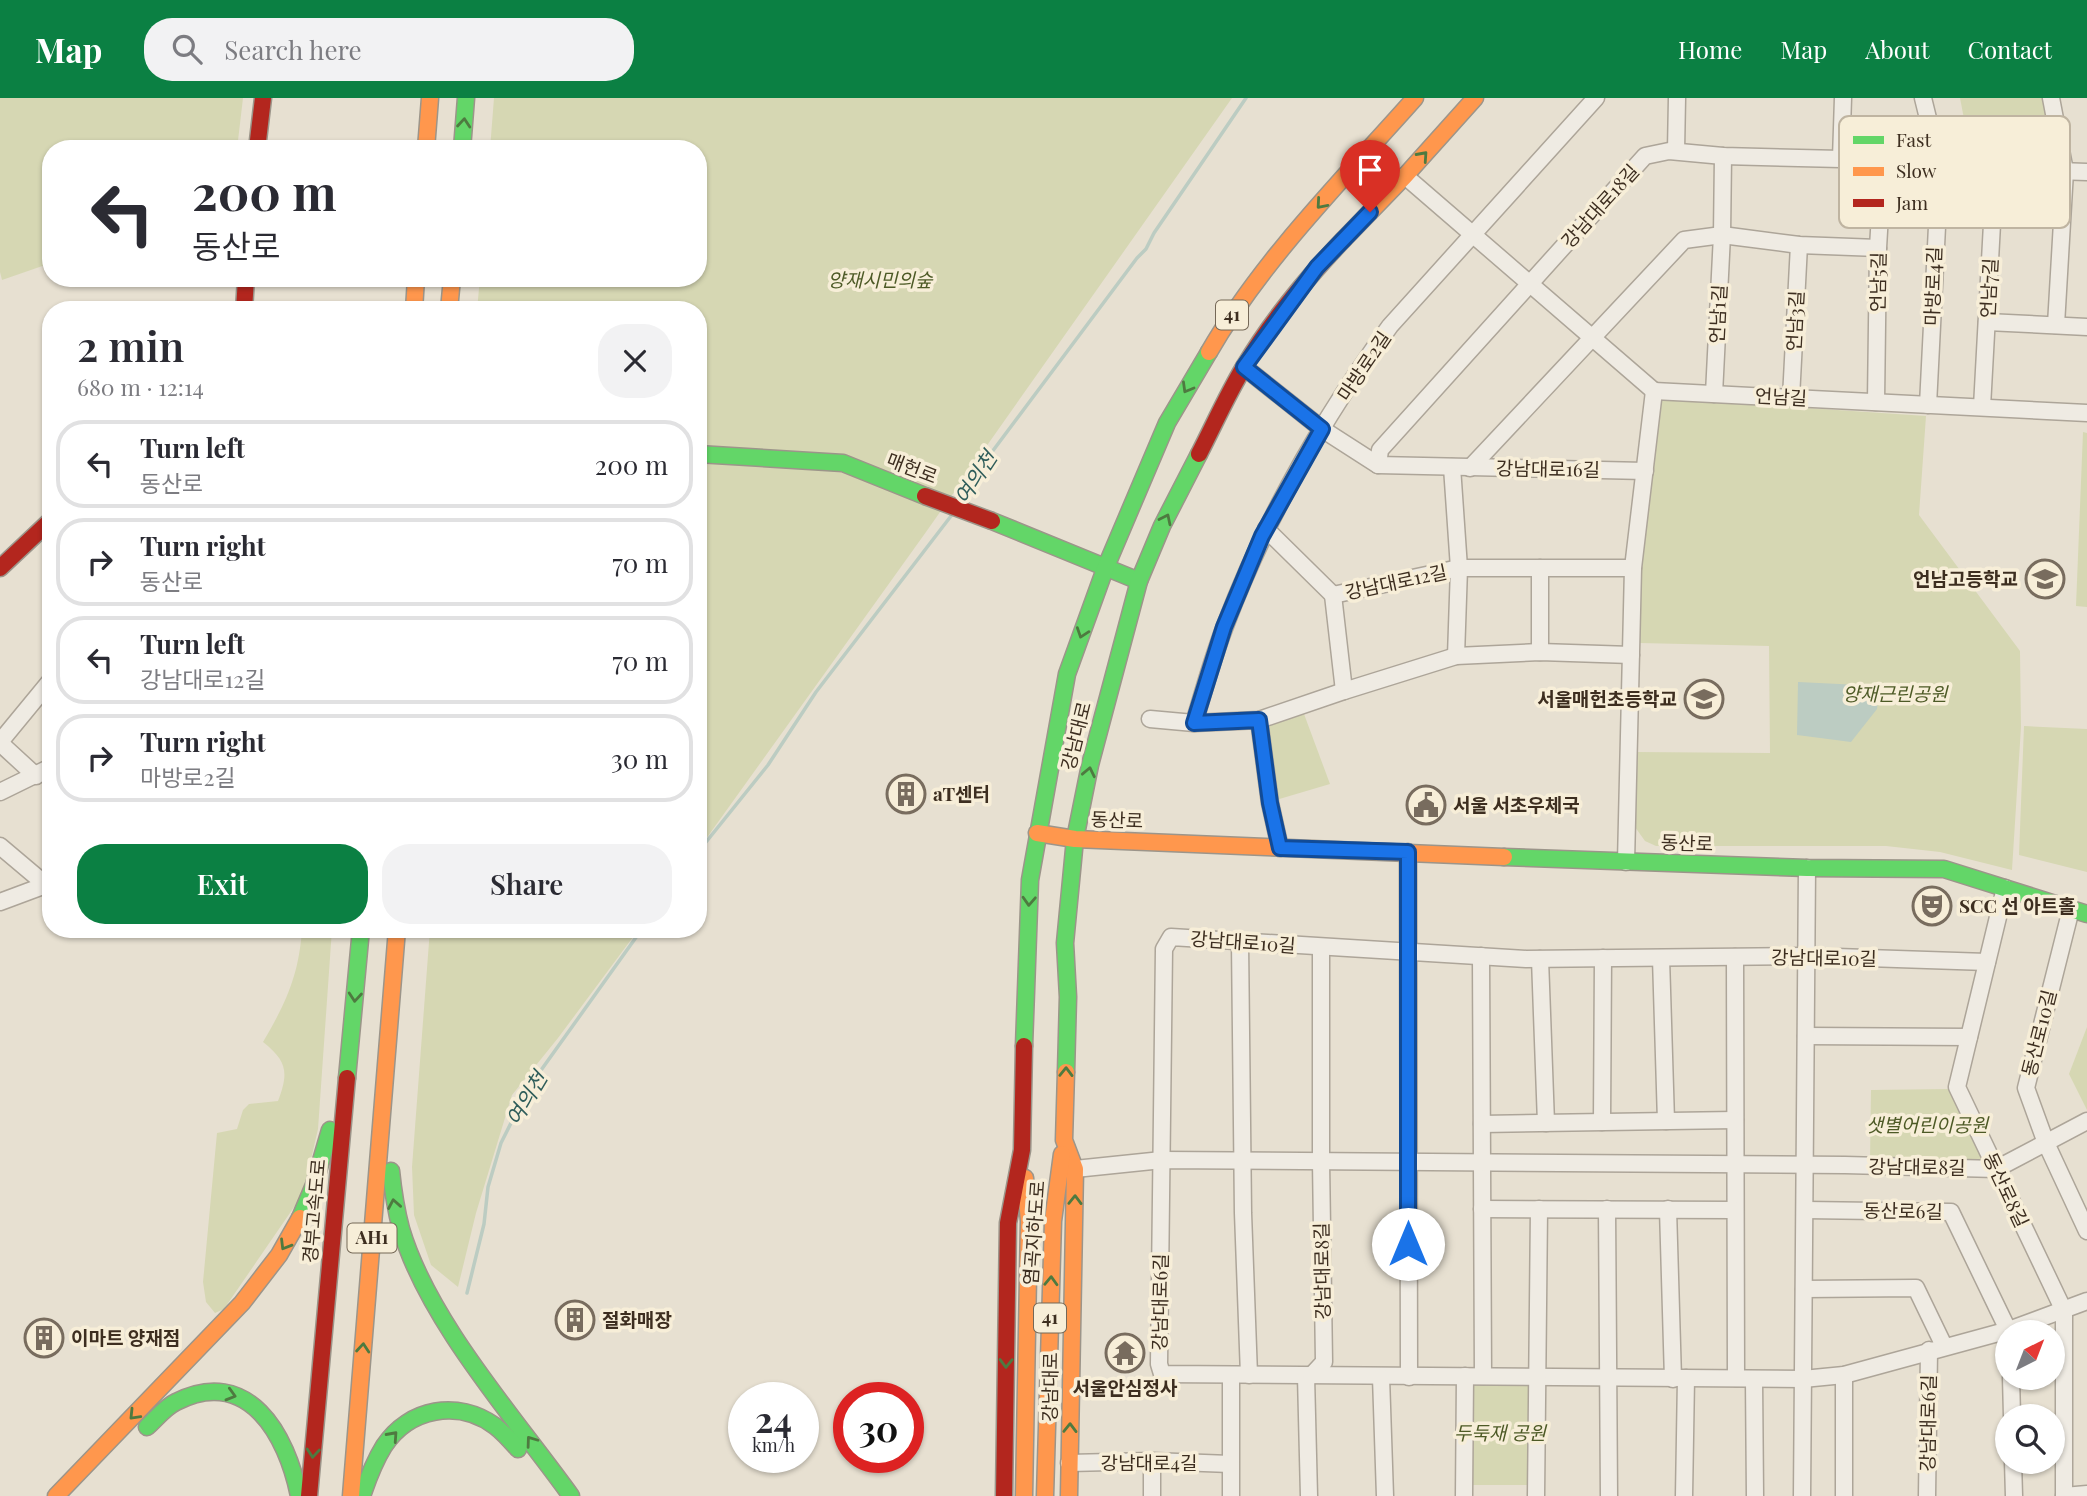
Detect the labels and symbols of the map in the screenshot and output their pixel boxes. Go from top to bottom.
legend [1839,116,2070,228]
one-way arrow [456,118,471,129]
text: Fast [1896,126,1932,152]
pin [1340,140,1400,212]
one-way arrow [1415,151,1427,164]
text: Slow [1896,157,1937,183]
street label: 강남대로18길 [1555,158,1644,253]
text: Jam [1895,189,1928,215]
one-way arrow [1317,196,1329,209]
street label: 마방로4길 [1918,246,1946,326]
street label: 언남5길 [1863,252,1891,312]
street label: 언남7길 [1973,257,2003,319]
park label: 양재시민의숲 [828,266,934,292]
street label: 언남1길 [1702,284,1732,344]
street label: 언남3길 [1779,290,1809,352]
road number: 41 [1216,300,1248,330]
street label: 마방로2길 [1330,325,1396,405]
one-way arrow [1183,380,1196,393]
street label: 언남길 [1754,382,1808,410]
water label: 여의천 [947,443,1003,509]
street label: 매헌로 [883,446,942,489]
street label: 강남대로16길 [1496,454,1600,482]
one-way arrow [1158,514,1172,526]
street label: 강남대로12길 [1342,558,1449,605]
school or university icon: 언남고등학교 [2024,558,2066,600]
place label: 언남고등학교 [1913,565,2018,591]
one-way arrow [1076,626,1090,638]
school or university icon: 서울매헌초등학교 [1683,678,1725,720]
park label: 양재근린공원 [1843,680,1949,706]
place label: 서울매헌초등학교 [1537,685,1677,711]
street label: 강남대로 [1054,699,1096,773]
one-way arrow [1080,766,1095,778]
building icon: aT센터 [885,773,927,815]
place label: aT센터 [933,780,990,806]
public building icon: 서울 서초우체국 [1405,784,1447,826]
place label: 서울 서초우체국 [1453,791,1580,817]
street label: 동산로 [1090,805,1144,833]
street label: 동산로 [1660,828,1714,856]
theatre icon: SCC 선 아트홀 [1911,885,1953,927]
place label: SCC 선 아트홀 [1959,892,2076,918]
one-way arrow [1021,895,1036,906]
street label: 강남대로10길 [1189,924,1297,958]
street label: 강남대로10길 [1771,943,1877,971]
street label: 동산로10길 [2015,987,2061,1079]
one-way arrow [348,992,363,1003]
water label: 여의천 [498,1064,554,1130]
one-way arrow [1058,1066,1074,1077]
park label: 샛별어린이공원 [1866,1111,1990,1137]
street label: 동산로8길 [1978,1148,2036,1231]
street label: 강남대로8길 [1868,1152,1966,1180]
street label: 경부고속도로 [295,1158,331,1264]
street label: 염곡지하도로 [1016,1180,1050,1286]
one-way arrow [1067,1195,1083,1205]
street label: 동산로6길 [1863,1196,1943,1224]
one-way arrow [387,1198,402,1210]
position arrow [1371,1207,1445,1281]
street label: 강남대로8길 [1307,1222,1335,1320]
road number: AH1 [348,1224,396,1252]
one-way arrow [280,1238,293,1251]
street label: 강남대로6길 [1145,1253,1173,1351]
one-way arrow [1043,1275,1059,1286]
building icon: 절화매장 [554,1299,596,1341]
road number: 41 [1034,1303,1066,1332]
place label: 절화매장 [602,1306,672,1332]
building icon: 이마트 양재점 [23,1317,65,1359]
north arrow [1995,1320,2065,1390]
place label: 이마트 양재점 [71,1324,180,1350]
temple icon: 서울안심정사 [1104,1332,1146,1374]
one-way arrow [355,1342,370,1353]
street label: 강남대로 [1035,1352,1063,1422]
one-way arrow [998,1359,1014,1369]
place label: 서울안심정사 [1073,1374,1178,1400]
street label: 강남대로6길 [1913,1374,1941,1472]
speed limit sign: 30 [833,1382,924,1473]
one-way arrow [224,1387,236,1402]
one-way arrow [130,1407,143,1420]
park label: 두둑재 공원 [1454,1419,1548,1445]
one-way arrow [1062,1422,1077,1433]
one-way arrow [385,1431,397,1444]
one-way arrow [527,1436,539,1449]
one-way arrow [306,1448,321,1459]
street label: 강남대로4길 [1101,1449,1197,1475]

